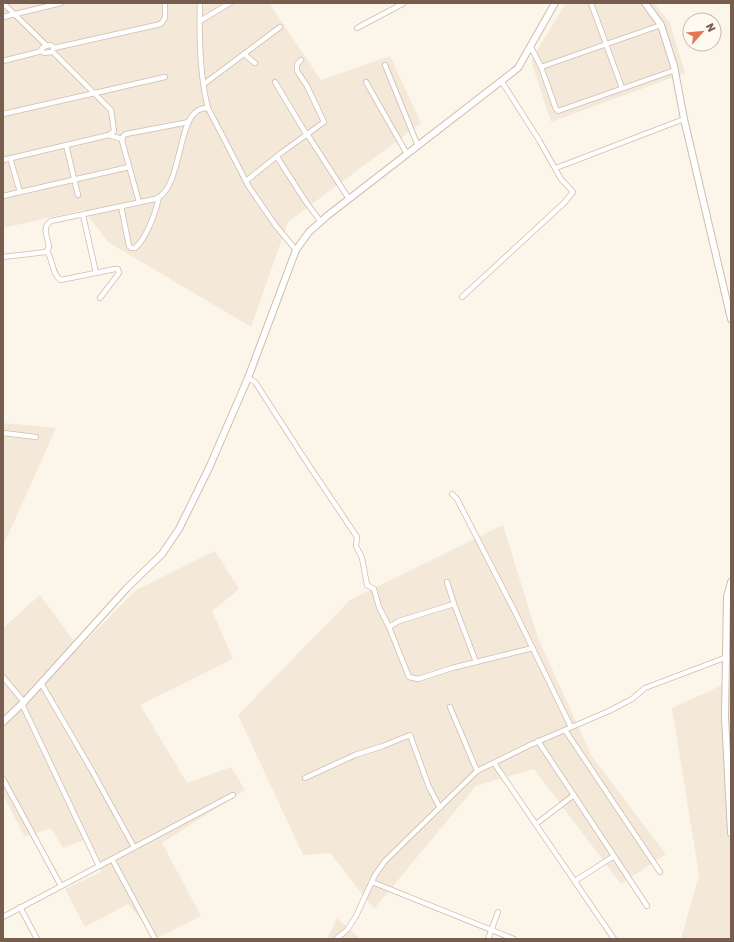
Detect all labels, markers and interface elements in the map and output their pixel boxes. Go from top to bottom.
north arrow [682,12,722,52]
text: N [703,21,718,34]

